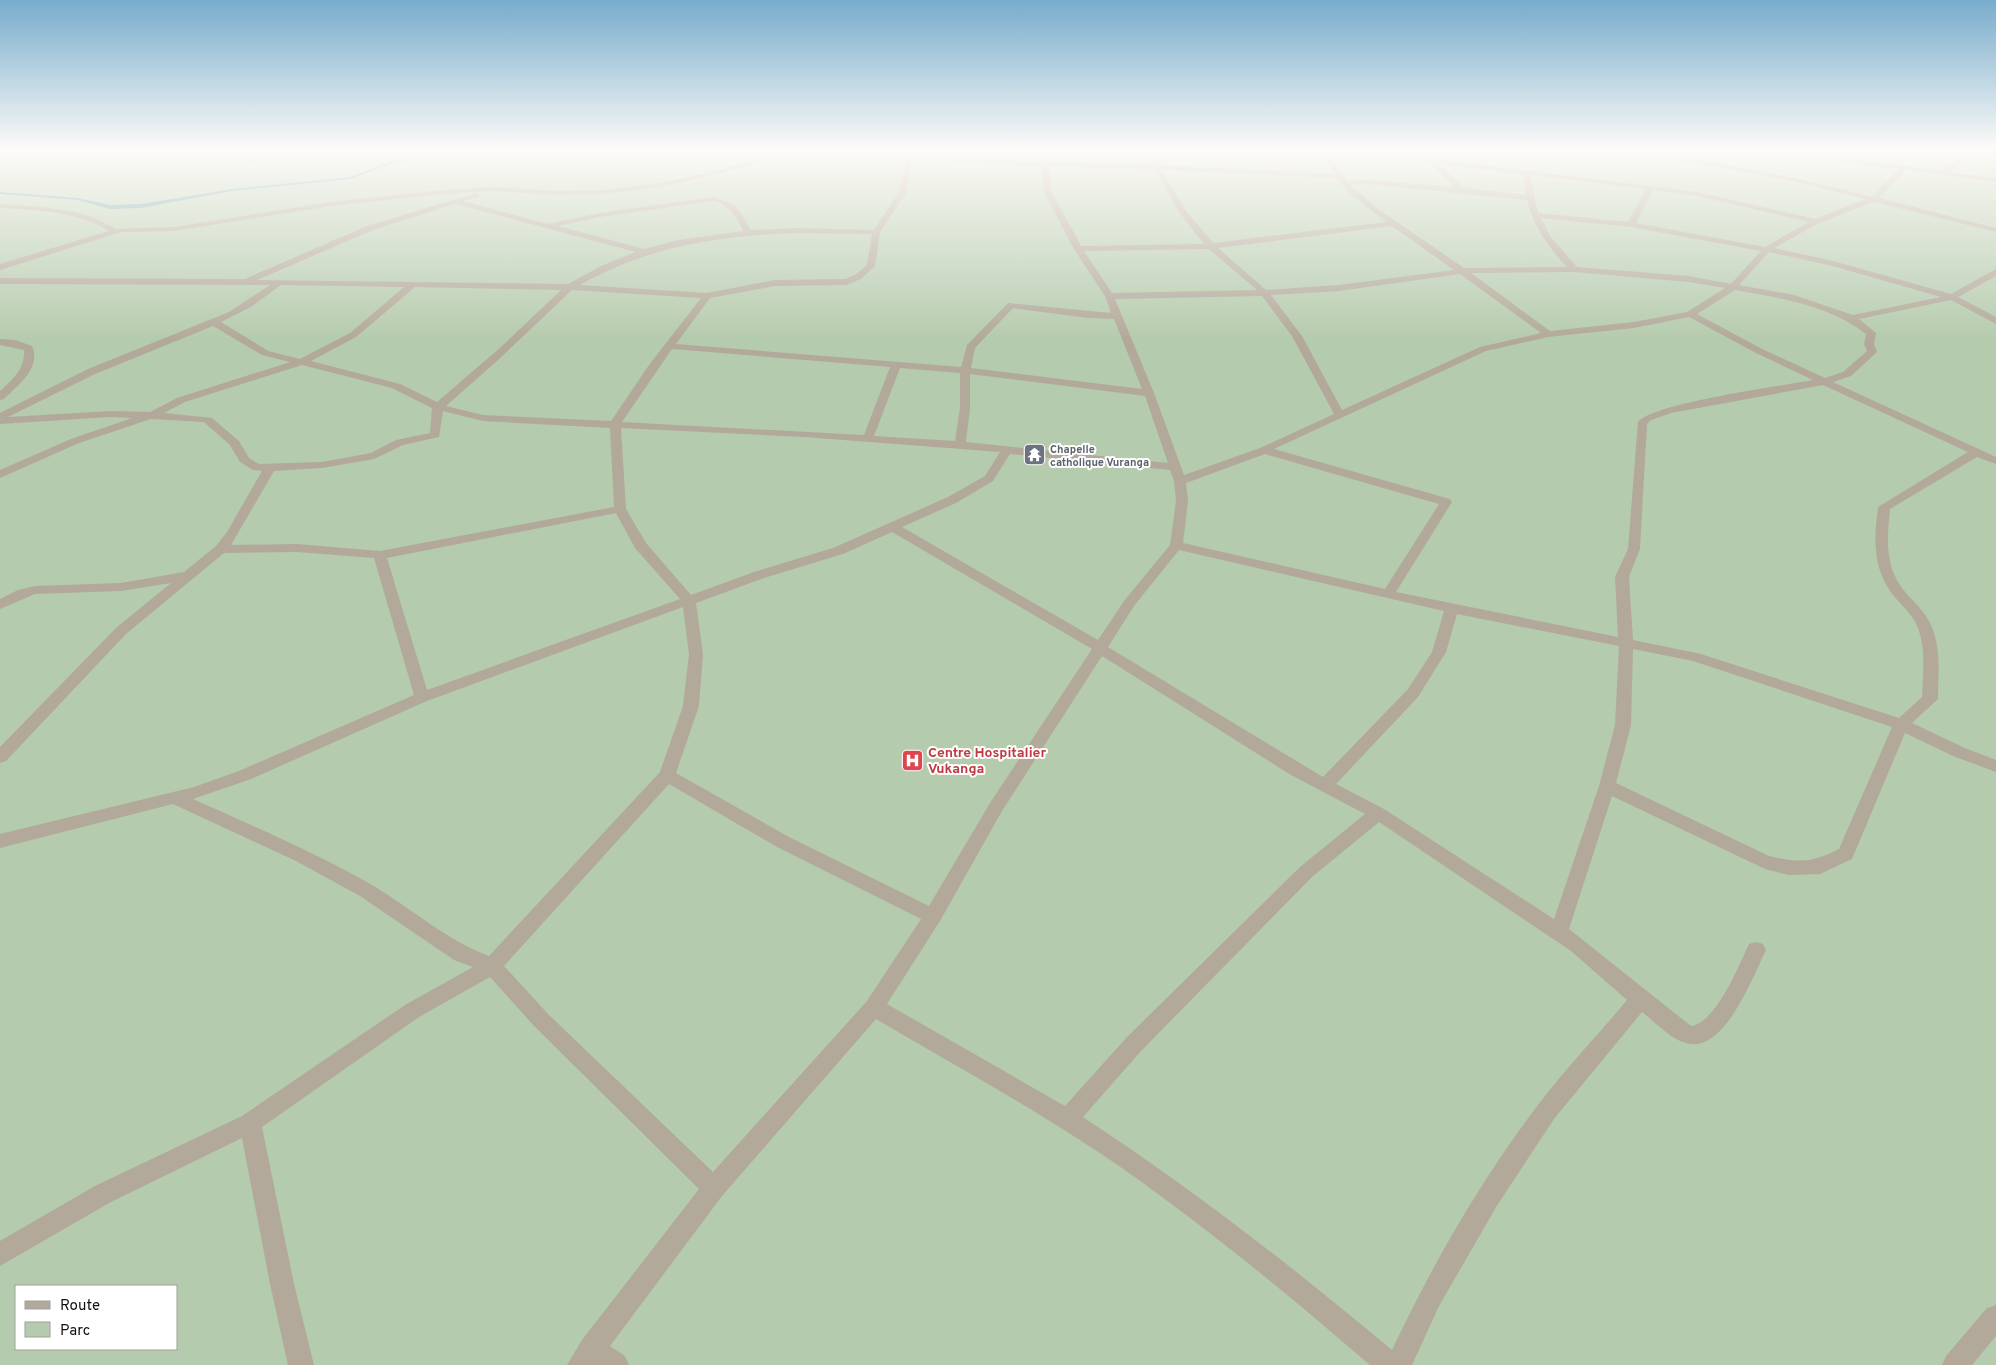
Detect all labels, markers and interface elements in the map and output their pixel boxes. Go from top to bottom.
temple icon: Chapelle catholique Vuranga [1022,443,1046,467]
place label: Chapelle catholique Vuranga [1050,443,1149,470]
place label: Centre Hospitalier Vukanga [928,745,1046,778]
hospital icon: Centre Hospitalier Vukanga [900,748,924,772]
legend [15,1285,178,1350]
text: Route [60,1297,100,1316]
text: Parc [60,1322,90,1341]

